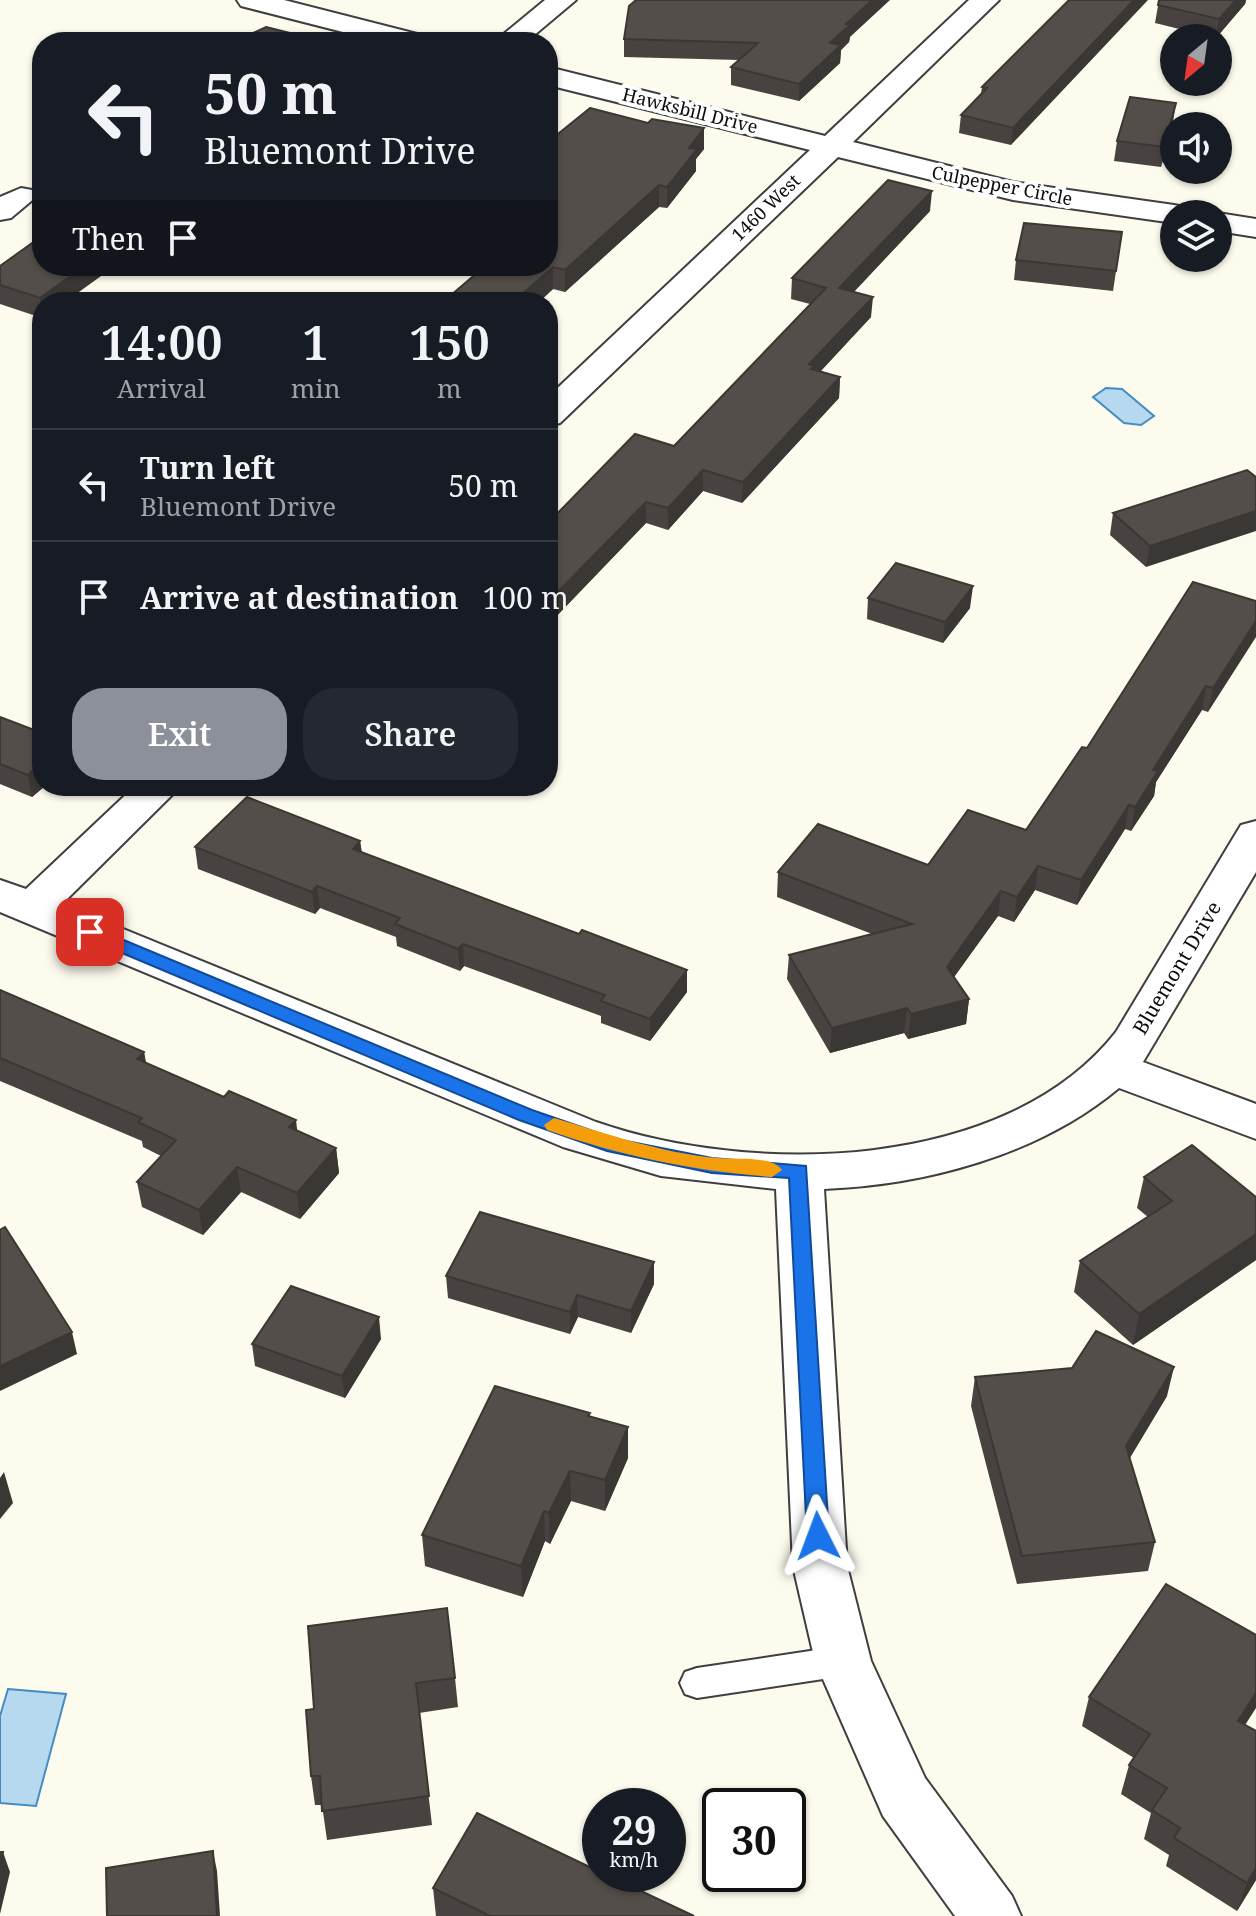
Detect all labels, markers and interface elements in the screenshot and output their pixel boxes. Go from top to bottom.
north arrow [1160,24,1232,96]
map controls [1160,24,1232,272]
text: 50 m [204,54,337,130]
icon: left [72,64,176,168]
street label: Hawksbill Drive [620,82,760,138]
button: sound [1160,112,1232,184]
text: Bluemont Drive [204,126,476,175]
street label: Culpepper Circle [930,160,1075,210]
street label: 1460 West [726,169,805,246]
button: layers [1160,200,1232,272]
icon: arrive [161,216,205,260]
text: Then [72,218,145,259]
text: 14:00 [100,309,223,374]
text: 1 [302,309,329,374]
text: 150 [409,309,490,374]
text: Arrival [117,370,206,406]
text: min [291,370,340,406]
text: m [437,370,462,406]
text: Turn left [140,447,275,488]
icon: left [72,463,116,507]
text: 50 m [448,465,518,506]
text: Bluemont Drive [140,488,336,524]
icon: arrive [72,575,116,619]
text: Arrive at destination [140,577,459,618]
text: 100 m [483,577,569,618]
button: Exit [72,688,287,780]
button: Share [303,688,518,780]
street label: Bluemont Drive [1126,896,1227,1039]
pin [56,898,124,966]
icon: arrive [68,910,112,954]
position arrow [776,1494,860,1578]
speed limit sign: 30 [702,1788,806,1892]
text: 29 [611,1802,657,1857]
text: km/h [609,1846,659,1873]

